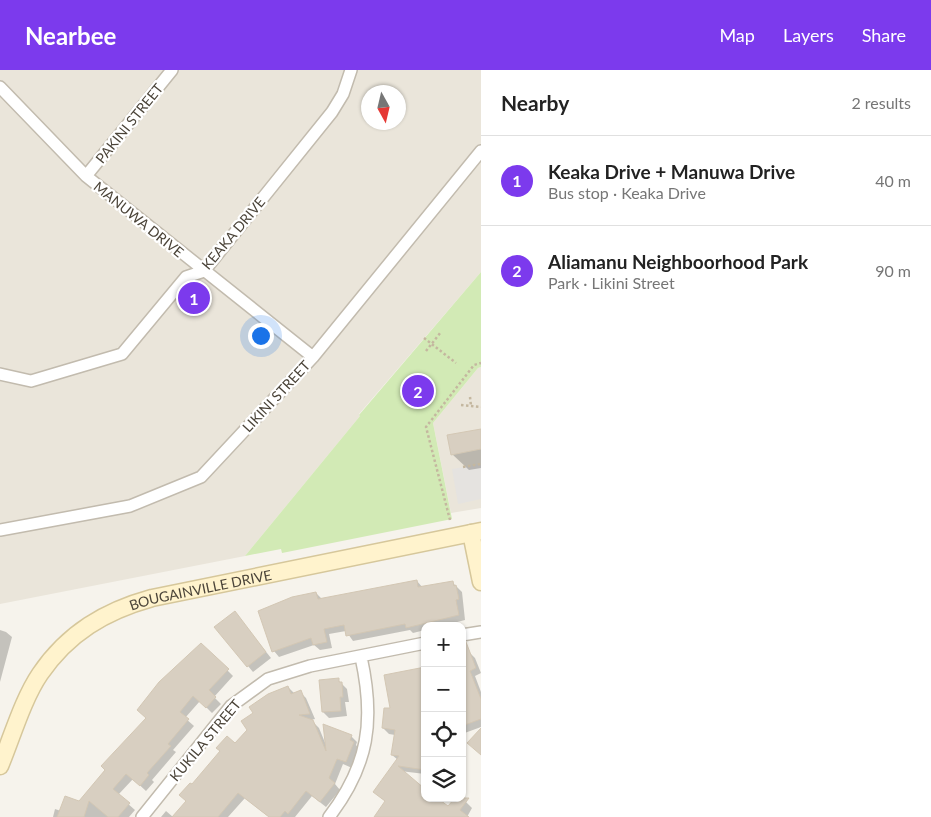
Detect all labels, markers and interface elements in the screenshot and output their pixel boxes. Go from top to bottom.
text: Nearbee [25,21,116,50]
text: Map [719,24,755,46]
text: Layers [783,24,834,46]
text: Share [862,24,906,46]
street label: PAKINI STREET [92,79,167,166]
north arrow [361,85,406,130]
text: Nearby [501,90,569,115]
text: 2 results [851,93,911,112]
text: Keaka Drive + Manuwa Drive [548,160,795,183]
text: 1 [512,171,522,190]
text: 40 m [875,171,911,190]
street label: MANUWA DRIVE [91,178,187,260]
text: Bus stop · Keaka Drive [548,183,706,202]
street label: KEAKA DRIVE [198,193,268,273]
text: Aliamanu Neighboorhood Park [548,250,808,273]
text: 2 [512,261,522,280]
text: 90 m [875,261,911,280]
text: Park · Likini Street [548,273,675,292]
pin: 1 [178,279,210,317]
your location [248,323,274,349]
street label: LIKINI STREET [239,356,314,435]
pin: 2 [402,372,434,410]
street label: BOUGAINVILLE DRIVE [127,565,273,613]
map controls [421,622,466,802]
button: + [421,622,466,667]
button: − [421,667,466,712]
street label: KUKILA STREET [166,695,245,784]
button: locate [421,712,466,757]
button: layers [421,757,466,802]

